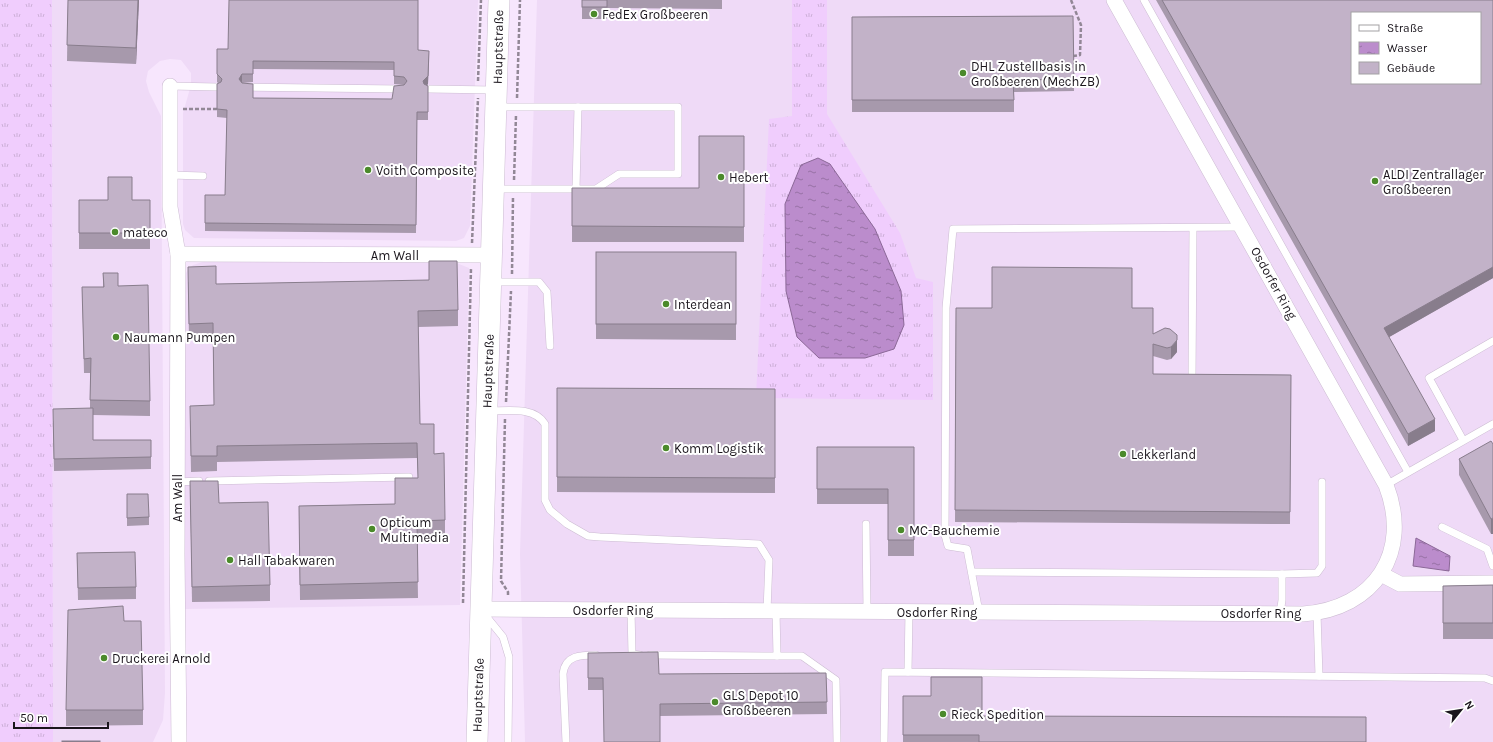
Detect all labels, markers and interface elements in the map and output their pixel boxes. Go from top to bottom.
place label: FedEx Großbeeren [602,7,708,22]
street label: Hauptstraße [490,9,506,84]
marker: FedEx Großbeeren [589,9,599,19]
legend [1351,12,1481,84]
text: Straße [1387,21,1423,35]
text: Wasser [1387,41,1428,55]
place label: DHL Zustellbasis in Großbeeren (MechZB) [971,59,1100,89]
text: Gebäude [1387,61,1435,75]
marker: DHL Zustellbasis in Großbeeren (MechZB) [958,68,968,78]
place label: Voith Composite [376,163,474,178]
marker: Voith Composite [363,165,373,175]
place label: ALDI Zentrallager Großbeeren [1383,167,1484,197]
place label: Hebert [729,170,768,185]
marker: Hebert [716,172,726,182]
marker: ALDI Zentrallager Großbeeren [1370,176,1380,186]
place label: mateco [123,225,168,240]
marker: mateco [110,227,120,237]
street label: Osdorfer Ring [1248,244,1300,322]
street label: Am Wall [371,248,419,263]
place label: Interdean [674,297,731,312]
marker: Interdean [661,299,671,309]
place label: Naumann Pumpen [124,330,235,345]
marker: Naumann Pumpen [111,332,121,342]
street label: Hauptstraße [479,333,497,408]
place label: Komm Logistik [674,441,764,456]
marker: Komm Logistik [661,443,671,453]
place label: Lekkerland [1131,447,1196,462]
marker: Lekkerland [1118,449,1128,459]
street label: Am Wall [170,474,185,522]
place label: Opticum Multimedia [380,515,449,545]
place label: MC-Bauchemie [909,523,1000,538]
marker: Opticum Multimedia [367,524,377,534]
marker: MC-Bauchemie [896,525,906,535]
place label: Hall Tabakwaren [238,553,335,568]
marker: Hall Tabakwaren [225,555,235,565]
street label: Osdorfer Ring [573,603,654,618]
street label: Osdorfer Ring [897,605,978,620]
street label: Osdorfer Ring [1221,606,1302,621]
place label: Druckerei Arnold [112,651,211,666]
marker: Druckerei Arnold [99,653,109,663]
street label: Hauptstraße [469,657,487,732]
place label: GLS Depot 10 Großbeeren [723,688,799,718]
north arrow [1441,690,1481,730]
marker: GLS Depot 10 Großbeeren [710,697,720,707]
text: N [1462,699,1477,712]
scale bar [14,704,108,730]
place label: Rieck Spedition [951,707,1044,722]
marker: Rieck Spedition [938,709,948,719]
text: 50 m [20,711,48,725]

